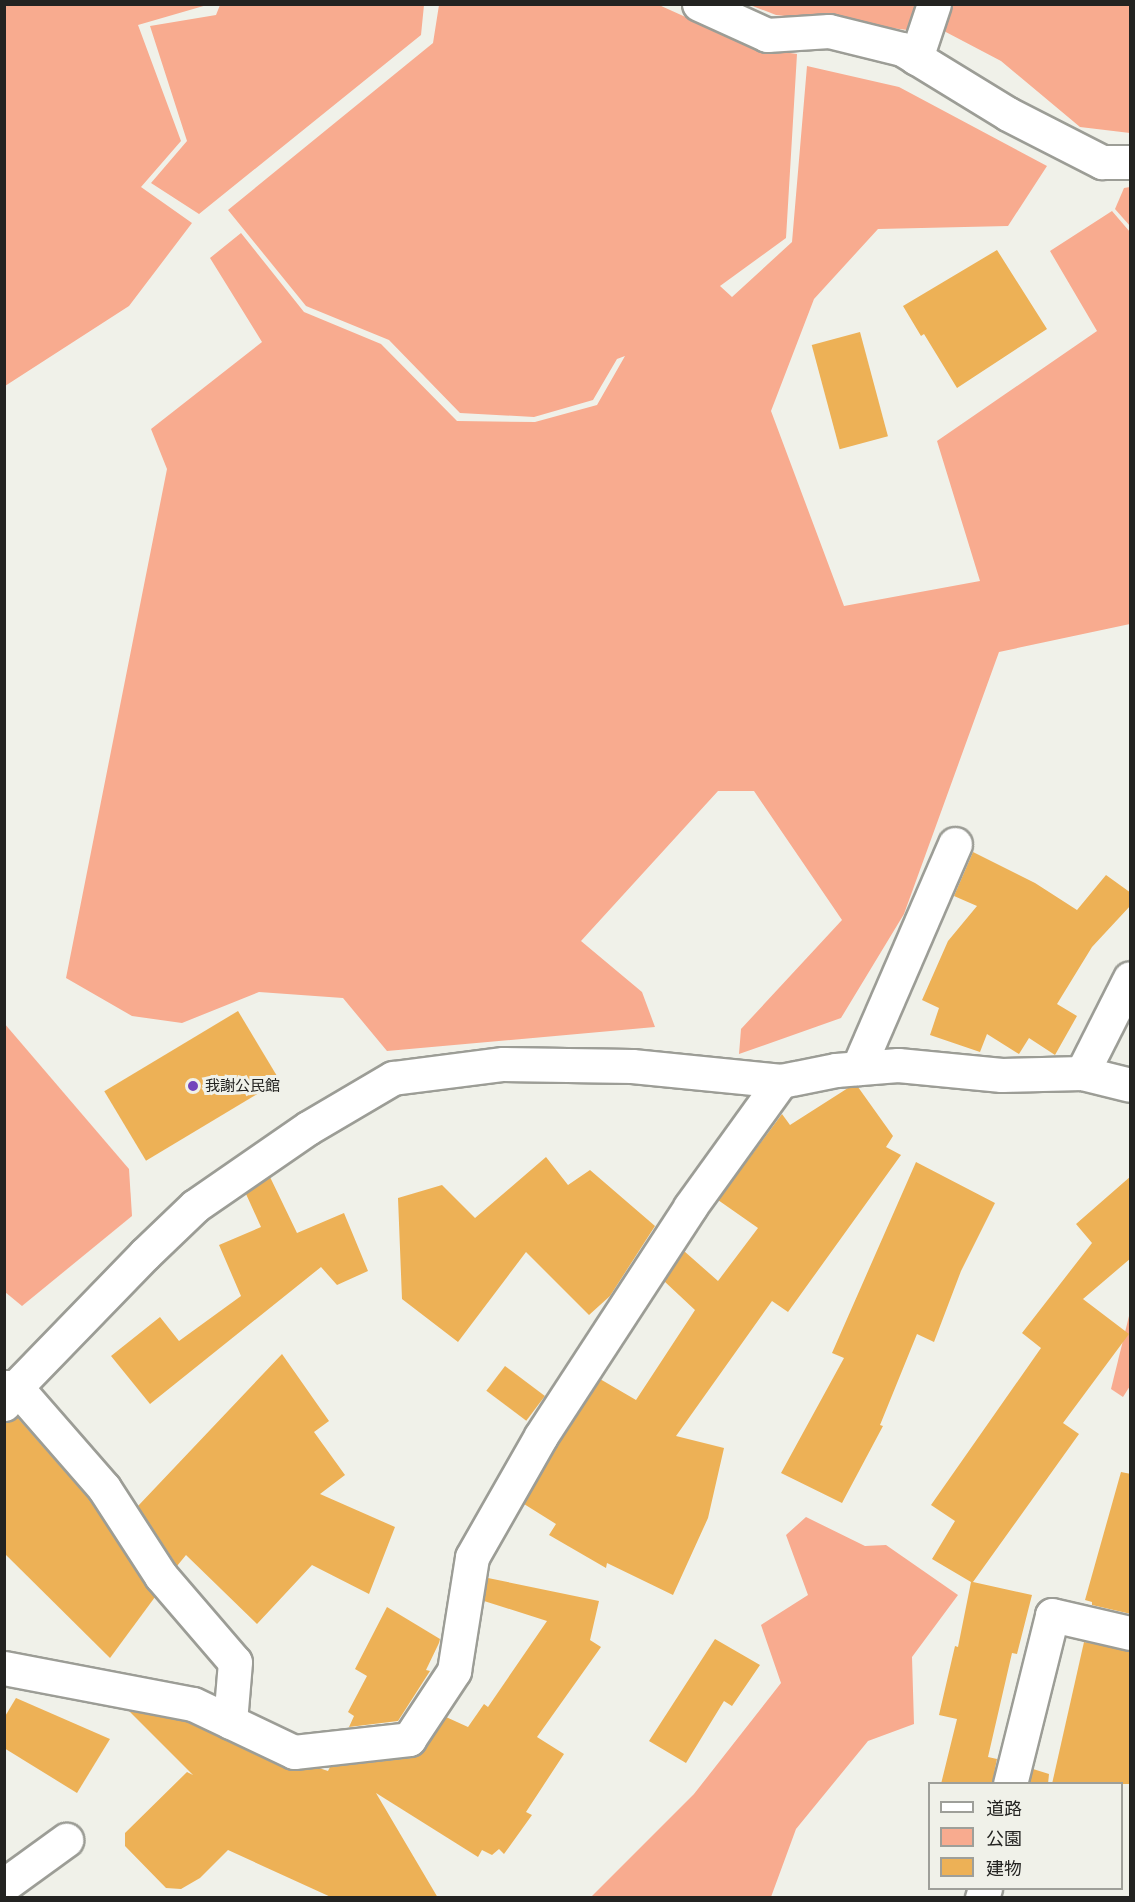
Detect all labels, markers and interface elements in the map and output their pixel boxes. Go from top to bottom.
place label: 我謝公民館 [205,1077,280,1095]
marker: 我謝公民館 [186,1079,200,1093]
legend [928,1782,1123,1890]
text: 道路 [986,1796,1022,1821]
text: 公園 [986,1826,1022,1851]
text: 建物 [986,1856,1022,1881]

